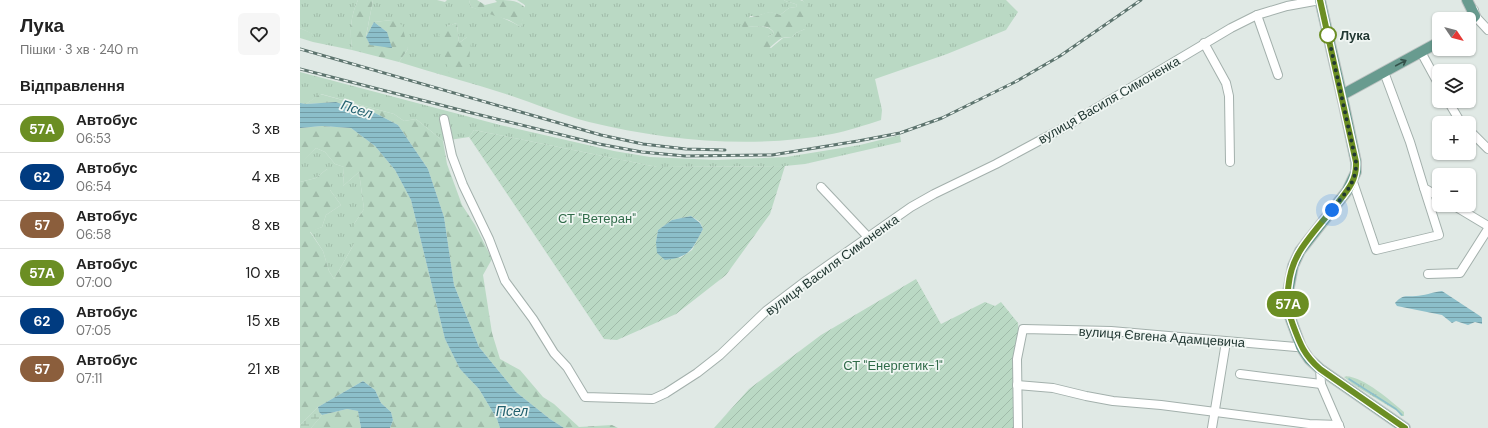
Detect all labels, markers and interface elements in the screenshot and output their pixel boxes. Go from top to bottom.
north arrow [1432,12,1476,56]
map controls [1432,12,1476,212]
text: Лука [20,13,64,38]
button: heart [238,13,280,55]
marker: Лука [1319,26,1337,44]
place label: Лука [1340,27,1371,44]
text: Пішки · 3 хв · 240 m [20,41,138,58]
street label: вулиця Василя Симоненка [1035,52,1184,148]
one-way arrow [1395,58,1407,66]
button: layers [1432,64,1476,108]
text: Відправлення [20,76,125,96]
water label: Псел [339,95,375,123]
text: Автобус [76,110,138,130]
button: + [1432,116,1476,160]
text: 3 хв [252,119,280,139]
text: 57А [29,120,55,138]
text: 06:53 [76,130,111,147]
text: Автобус [76,158,138,178]
text: 4 хв [251,167,280,187]
text: 62 [34,168,50,186]
button: − [1432,168,1476,212]
text: 06:54 [76,178,112,195]
your location [1322,200,1342,220]
text: Автобус [76,206,138,226]
park label: СТ "Ветеран" [558,210,636,227]
street label: вулиця Василя Симоненка [762,210,903,319]
text: 8 хв [251,215,280,235]
text: 57 [34,216,50,234]
text: 06:58 [76,226,112,243]
text: Автобус [76,254,138,274]
text: 10 хв [246,263,280,283]
text: 57А [29,264,55,282]
text: 07:00 [76,274,112,291]
line badge: 57А [1265,291,1311,317]
text: 57А [1275,295,1301,313]
text: Автобус [76,302,138,322]
text: 15 хв [247,311,280,331]
text: 62 [34,312,50,330]
text: 07:05 [76,322,111,339]
street label: вулиця Євгена Адамцевича [1078,323,1246,351]
text: Автобус [76,350,138,370]
park label: СТ "Енергетик-1" [843,357,943,374]
text: 21 хв [247,359,280,379]
text: 57 [34,360,50,378]
text: 07:11 [76,370,102,387]
water label: Псел [496,402,528,420]

